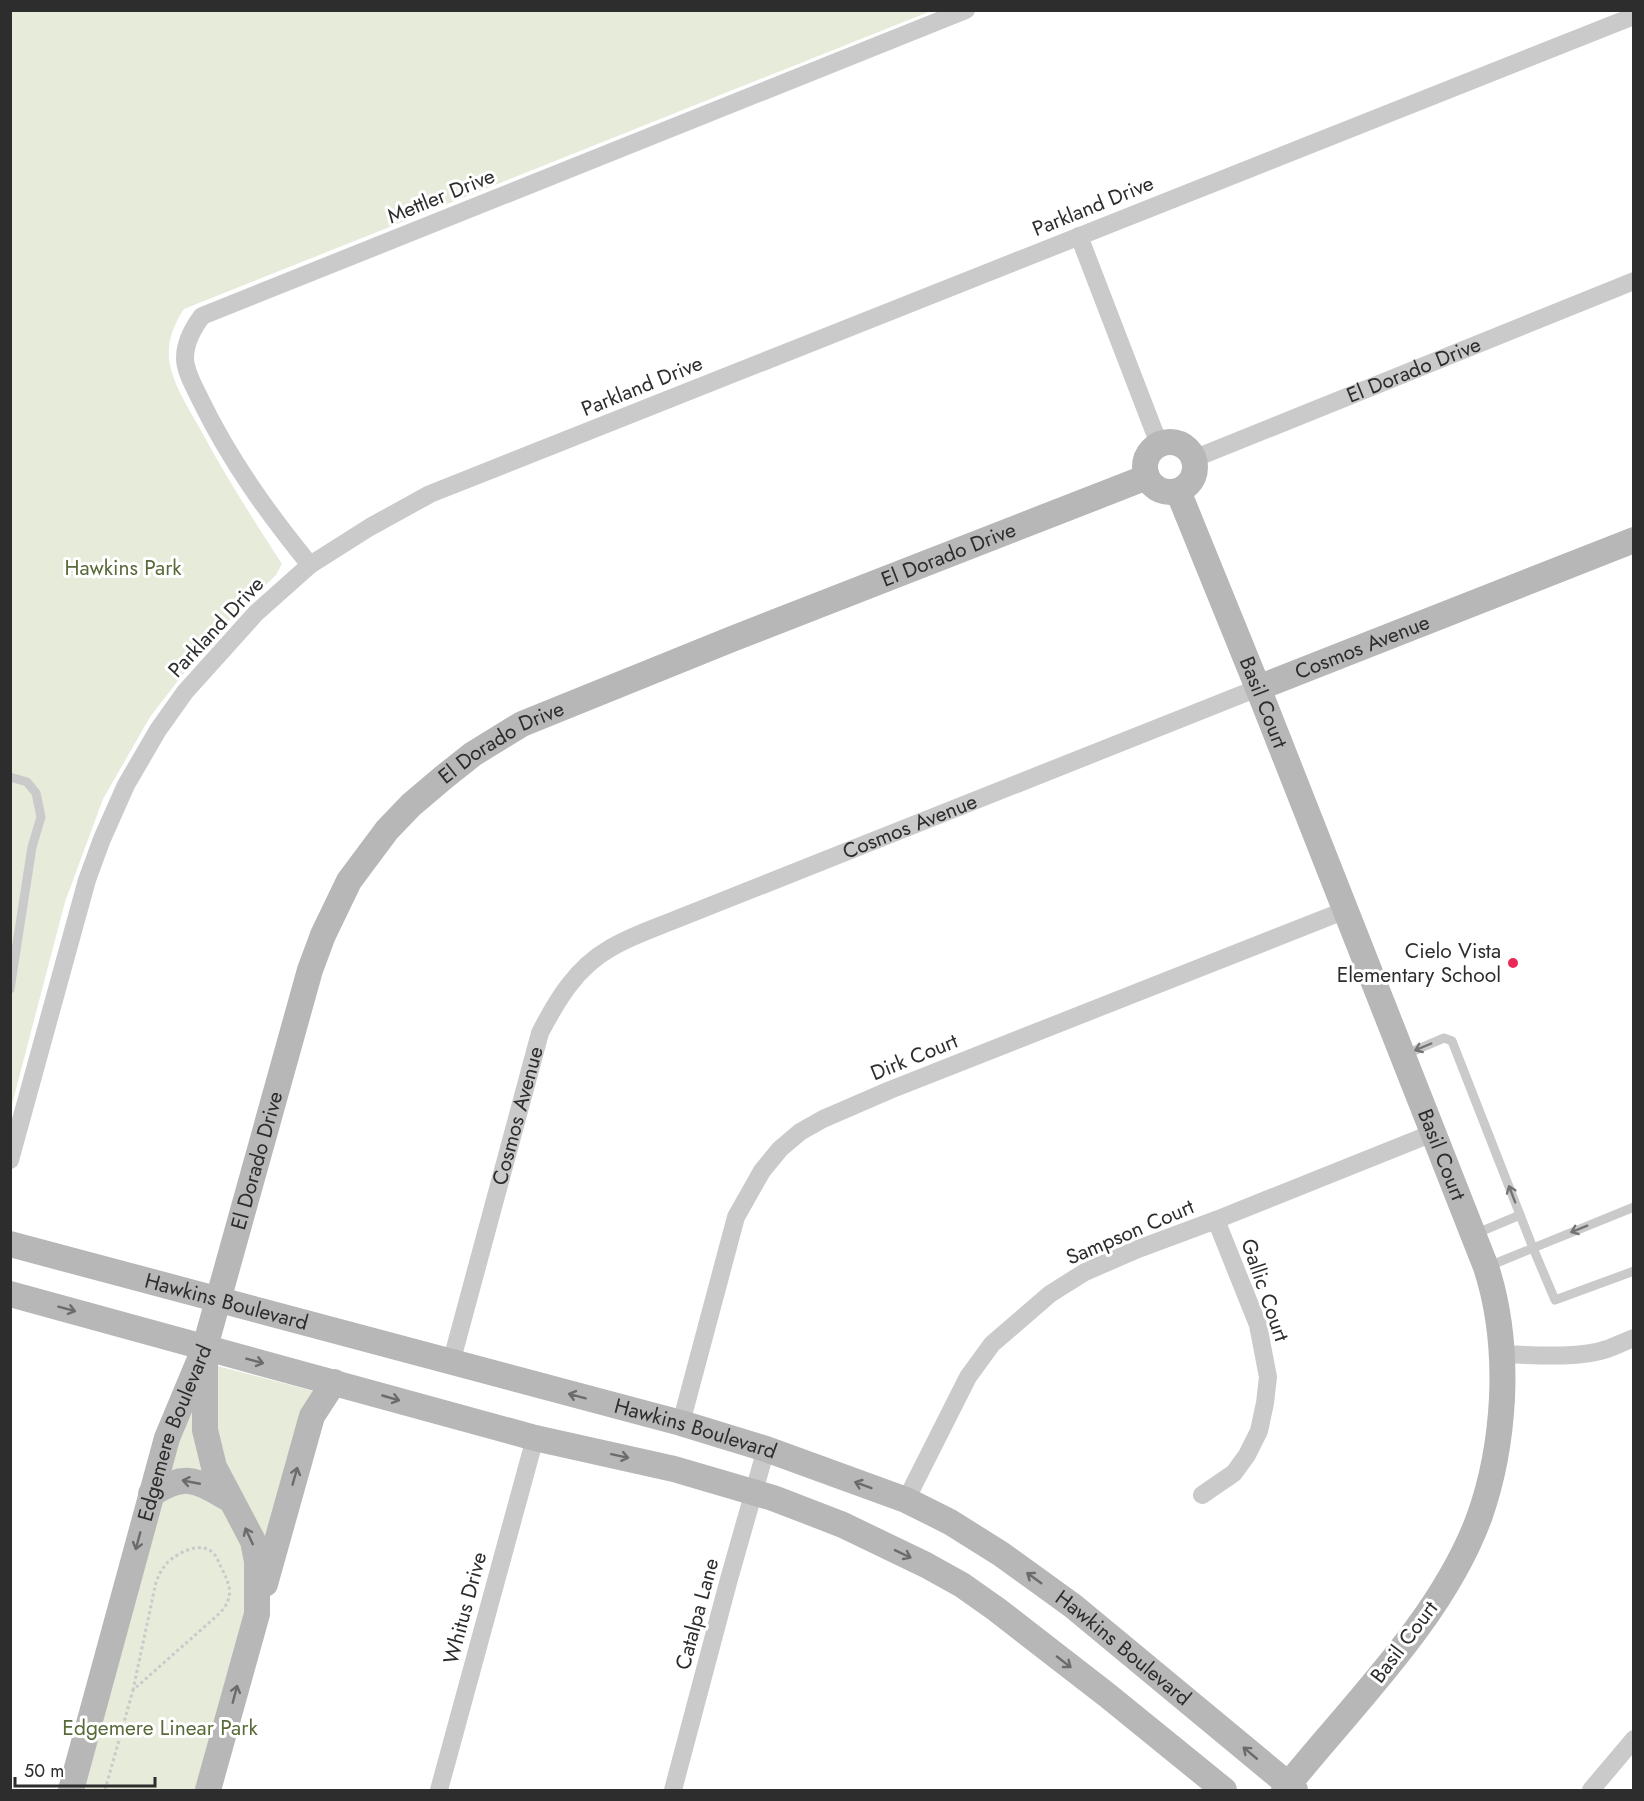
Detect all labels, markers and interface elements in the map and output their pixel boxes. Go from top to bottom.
street label: Mettler Drive [383,161,500,231]
street label: Parkland Drive [1028,168,1158,244]
street label: El Dorado Drive [1342,329,1485,410]
street label: Parkland Drive [577,348,707,424]
street label: El Dorado Drive [877,515,1020,594]
park label: Hawkins Park [64,553,182,583]
street label: Parkland Drive [161,570,271,684]
street label: Cosmos Avenue [1290,607,1434,687]
street label: Basil Court [1232,652,1295,752]
street label: El Dorado Drive [432,694,569,791]
street label: Cosmos Avenue [838,786,982,867]
place label: Cielo Vista Elementary School [1337,936,1501,990]
marker: Cielo Vista Elementary School [1506,956,1520,970]
street label: Dirk Court [866,1026,962,1088]
one-way arrow [1414,1042,1433,1053]
street label: Cosmos Avenue [485,1043,551,1188]
street label: El Dorado Drive [223,1088,291,1233]
street label: Basil Court [1410,1104,1473,1205]
one-way arrow [1505,1185,1516,1203]
street label: Sampson Court [1061,1192,1199,1272]
one-way arrow [1571,1224,1589,1235]
street label: Gallic Court [1233,1235,1297,1345]
street label: Hawkins Boulevard [141,1266,311,1338]
one-way arrow [57,1304,76,1316]
street label: Edgemere Boulevard [130,1340,219,1525]
one-way arrow [245,1355,264,1367]
one-way arrow [568,1389,587,1401]
street label: Hawkins Boulevard [611,1391,781,1467]
one-way arrow [381,1392,400,1404]
one-way arrow [610,1451,629,1463]
one-way arrow [290,1467,301,1486]
one-way arrow [182,1476,201,1487]
one-way arrow [854,1478,873,1489]
one-way arrow [243,1527,255,1545]
one-way arrow [132,1531,144,1550]
one-way arrow [894,1548,912,1560]
street label: Whitus Drive [436,1549,494,1667]
street label: Catalpa Lane [668,1555,726,1673]
one-way arrow [1026,1571,1042,1584]
street label: Hawkins Boulevard [1049,1583,1198,1713]
street label: Basil Court [1363,1595,1445,1689]
one-way arrow [1056,1656,1072,1668]
one-way arrow [229,1684,241,1703]
park label: Edgemere Linear Park [62,1713,258,1743]
one-way arrow [1242,1747,1258,1760]
scale bar [15,1750,154,1788]
text: 50 m [24,1758,64,1784]

